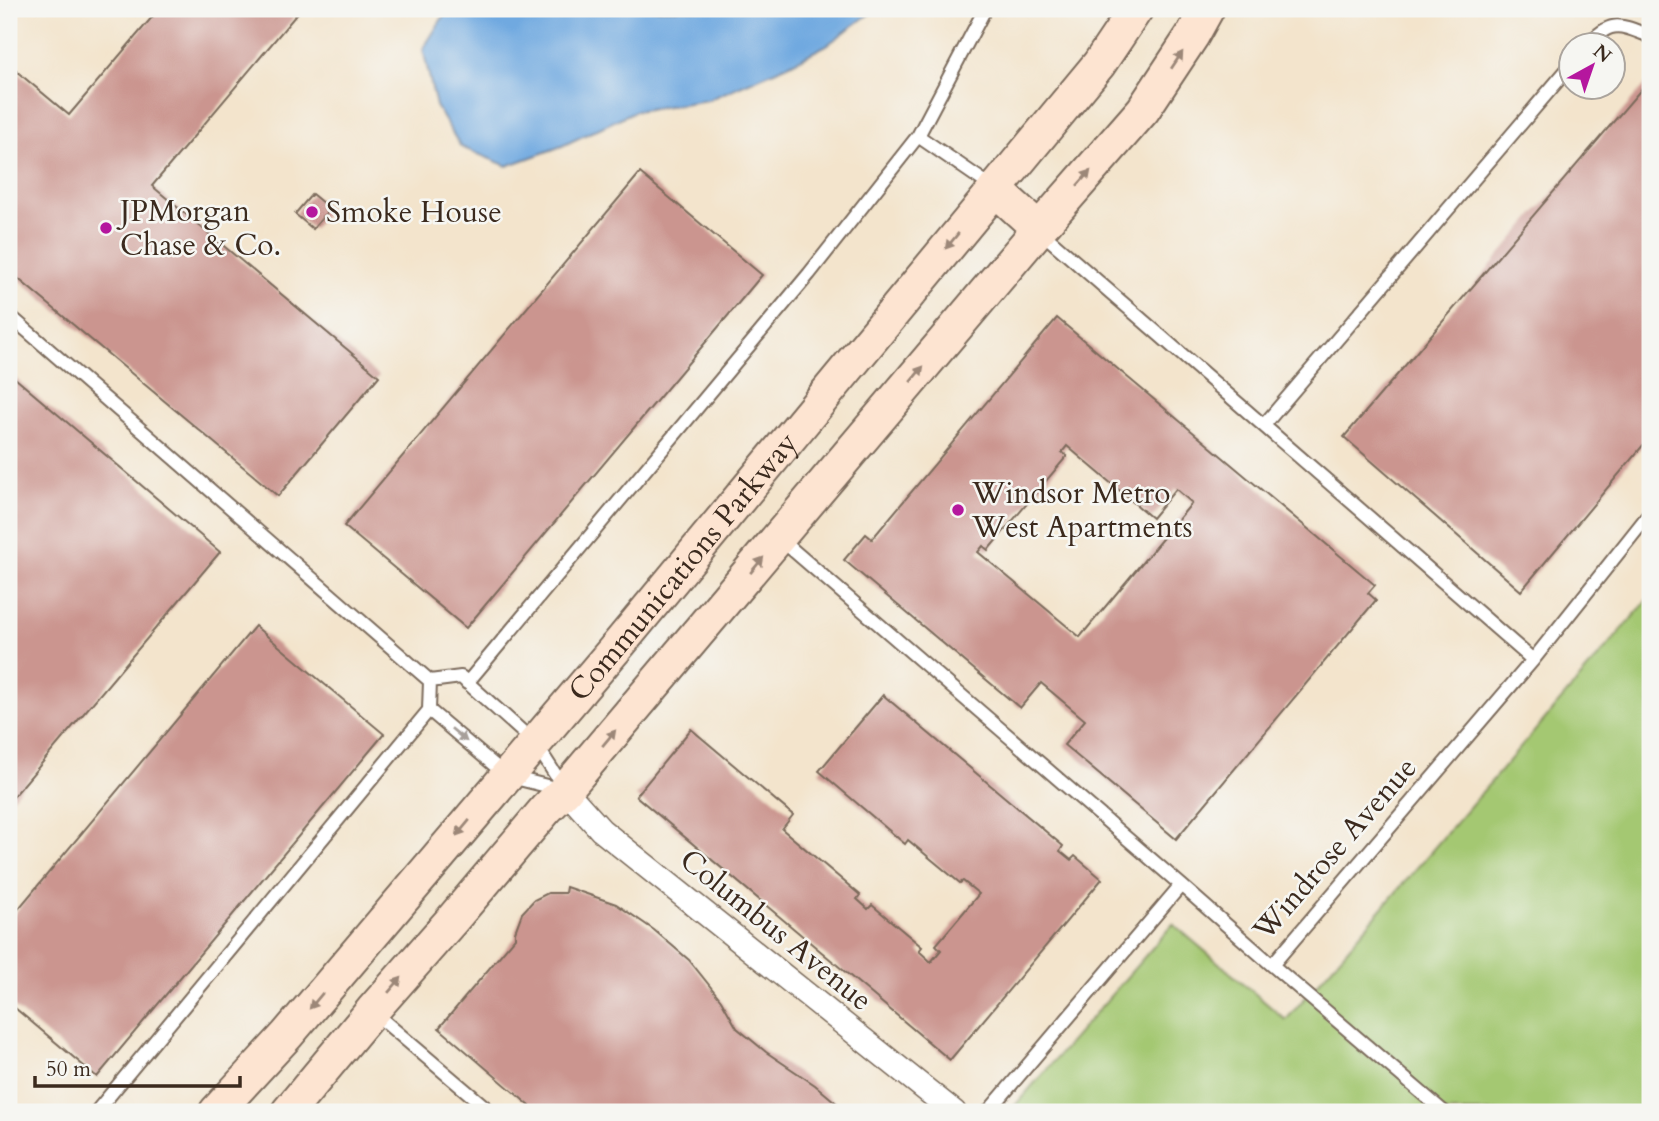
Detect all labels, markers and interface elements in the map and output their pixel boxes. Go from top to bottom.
north arrow [1558,32,1628,102]
text: N [1588,38,1617,69]
one-way arrow [1170,50,1183,70]
one-way arrow [1076,169,1092,187]
place label: JPMorgan Chase & Co. [116,191,281,266]
place label: Smoke House [326,192,502,233]
marker: Smoke House [304,204,320,220]
marker: JPMorgan Chase & Co. [98,220,114,236]
one-way arrow [945,233,960,250]
one-way arrow [909,365,925,383]
street label: Communications Parkway [559,423,807,710]
place label: Windsor Metro West Apartments [971,473,1193,548]
marker: Windsor Metro West Apartments [950,502,966,518]
one-way arrow [749,556,765,574]
one-way arrow [450,727,468,743]
one-way arrow [601,730,616,747]
street label: Windrose Avenue [1243,748,1426,950]
one-way arrow [455,819,471,837]
street label: Columbus Avenue [671,840,881,1020]
one-way arrow [387,976,403,994]
one-way arrow [308,992,323,1010]
scale bar [35,1044,240,1088]
text: 50 m [46,1055,91,1084]

